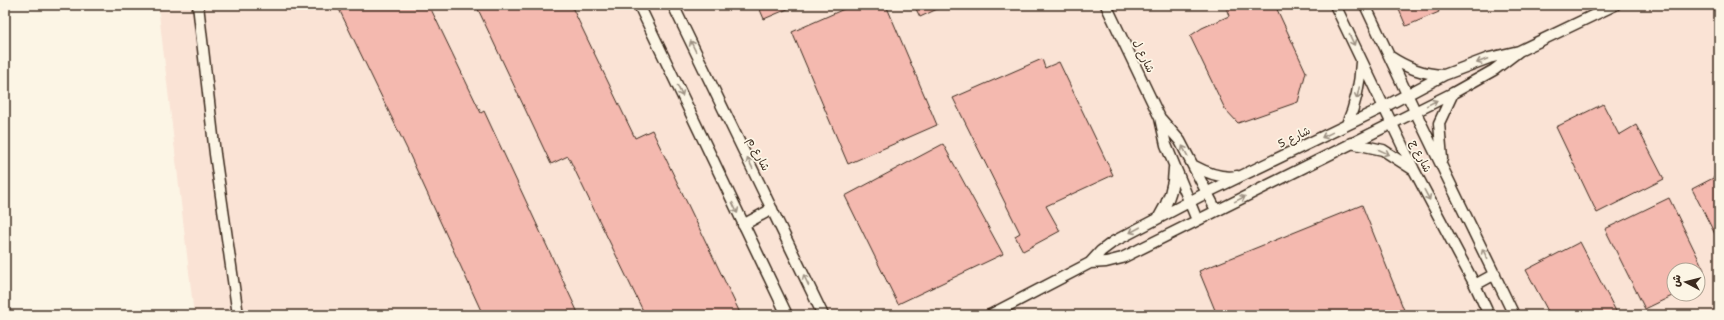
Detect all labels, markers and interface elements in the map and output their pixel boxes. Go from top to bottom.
one-way arrow [1349,34,1356,46]
street label: شارع ل [1128,37,1158,76]
one-way arrow [689,40,696,52]
one-way arrow [1476,57,1488,65]
one-way arrow [677,84,684,96]
one-way arrow [1353,86,1361,99]
one-way arrow [1425,99,1437,106]
street label: شارع 5 [1276,123,1313,153]
one-way arrow [1321,132,1333,139]
street label: شارع م [743,135,773,174]
street label: شارع ج [1405,138,1435,175]
one-way arrow [1181,145,1189,157]
one-way arrow [1378,149,1390,156]
one-way arrow [746,157,753,169]
one-way arrow [1424,189,1432,201]
one-way arrow [1234,194,1246,202]
one-way arrow [732,202,739,214]
one-way arrow [1129,227,1141,235]
one-way arrow [1481,249,1488,261]
north arrow [1666,262,1706,302]
one-way arrow [802,274,809,286]
text: ش [1668,274,1685,288]

